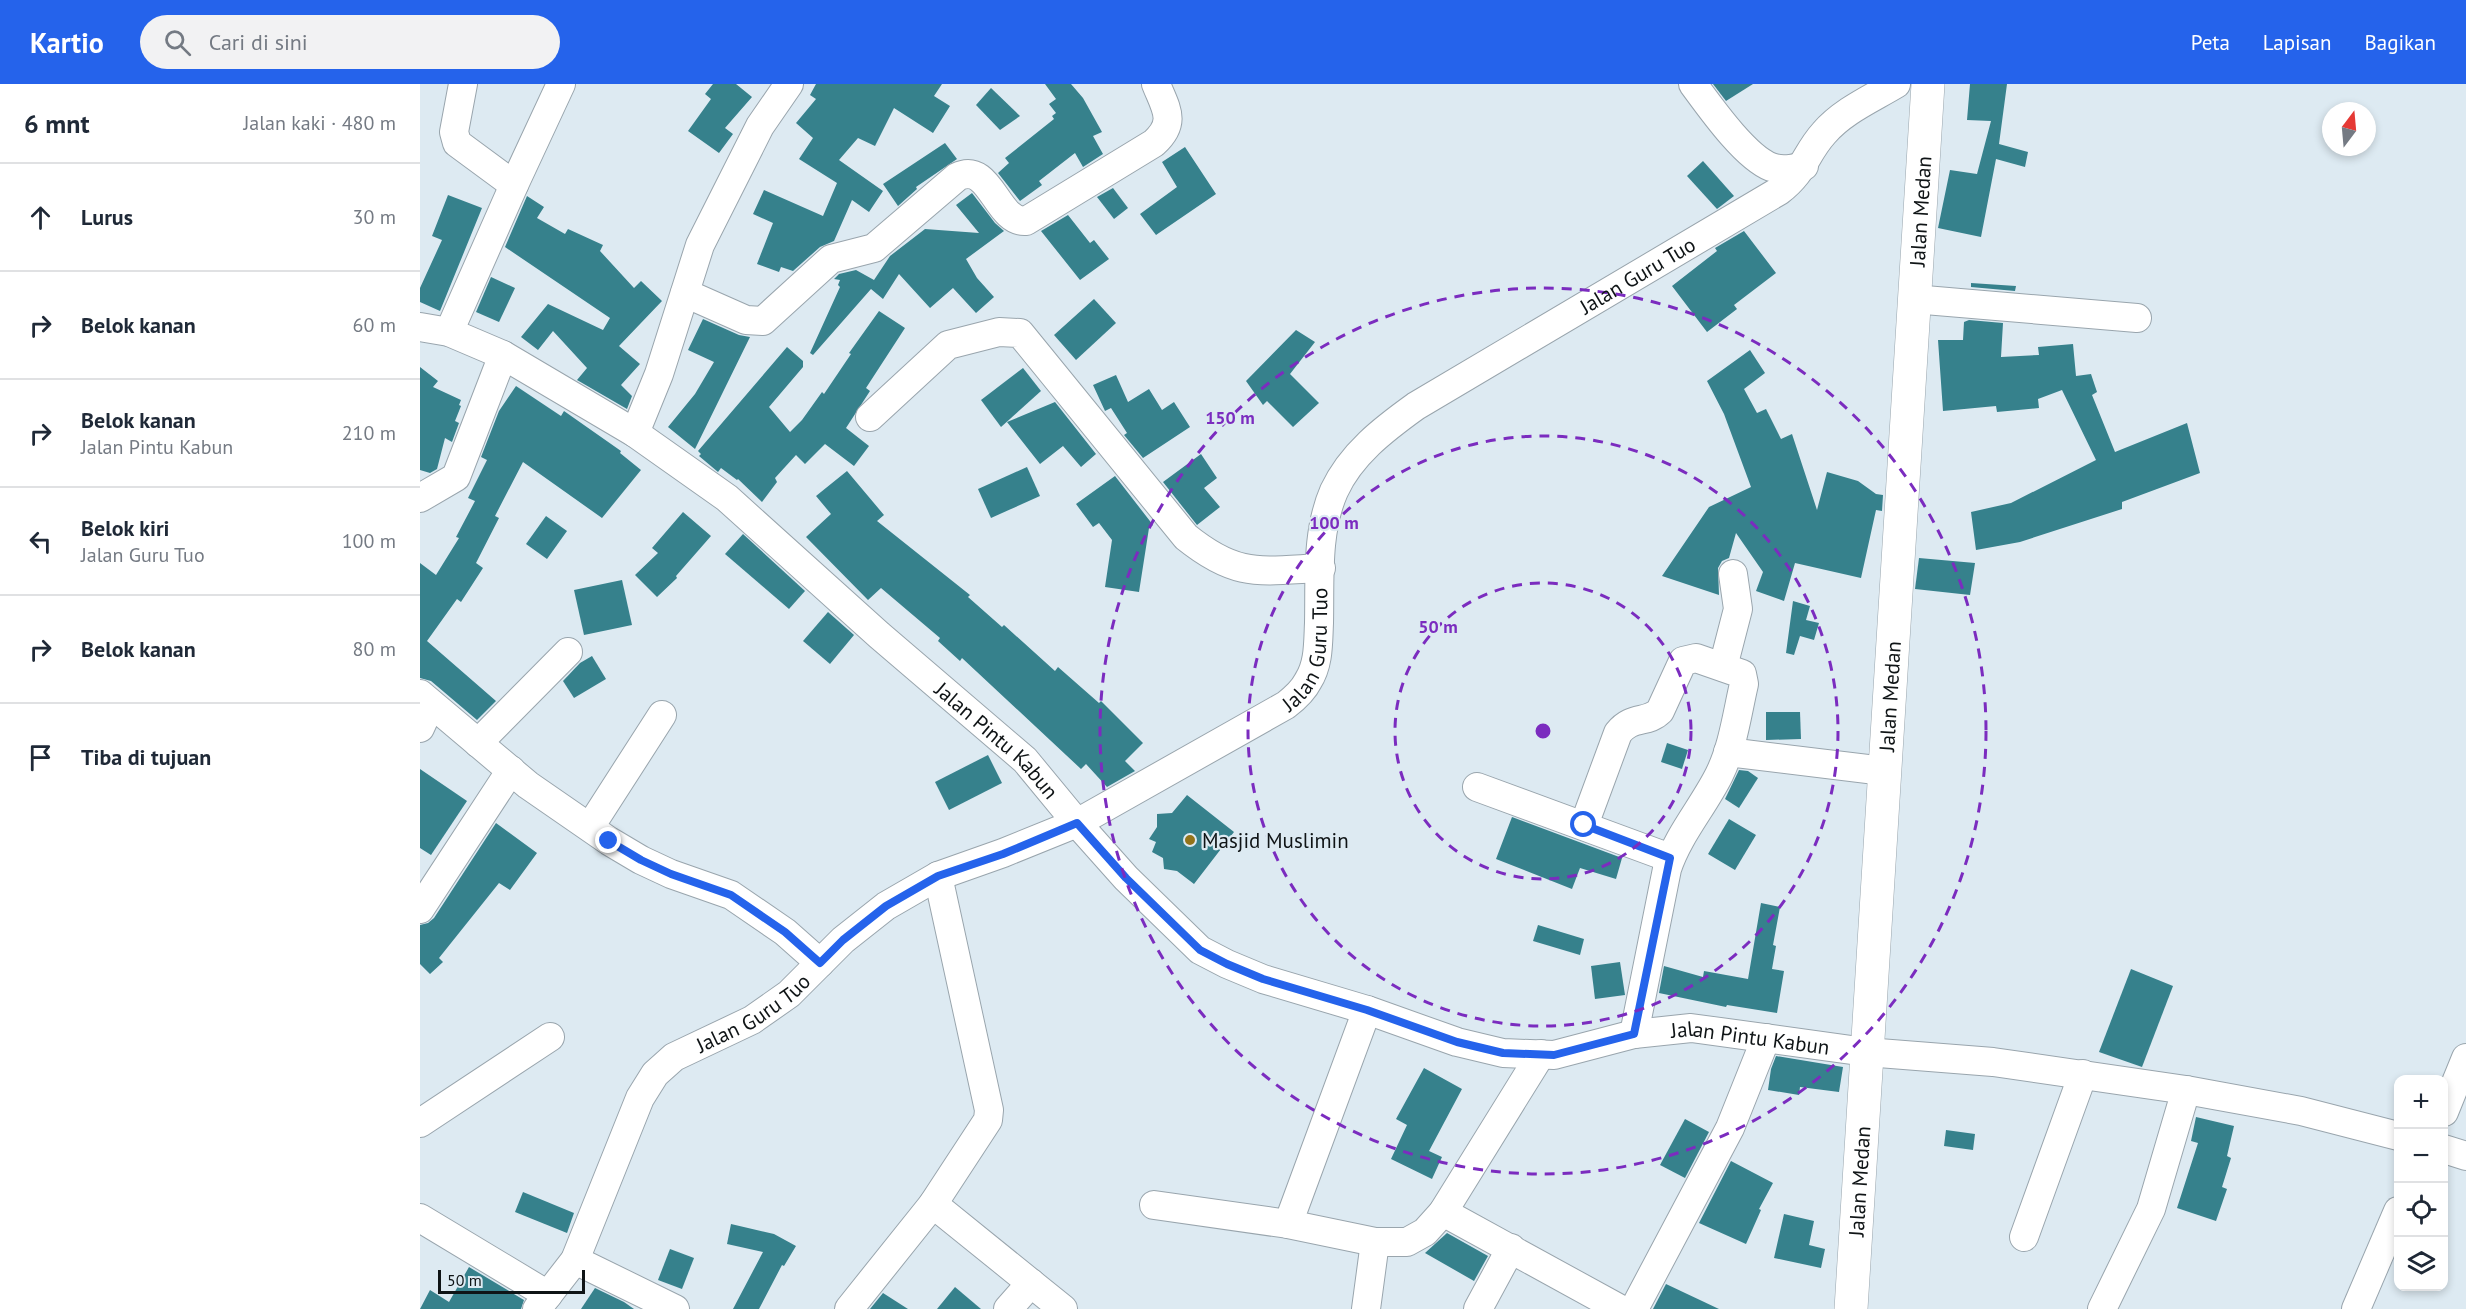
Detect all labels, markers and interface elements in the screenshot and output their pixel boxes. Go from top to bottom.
search box [140,15,560,69]
text: Kartio [30,24,104,61]
icon: search [161,26,194,59]
text: Cari di sini [209,28,308,56]
text: Peta [2191,29,2230,56]
text: Lapisan [2263,29,2331,56]
text: Bagikan [2364,29,2436,56]
north arrow [2322,102,2376,156]
text: 6 mnt [24,107,90,140]
text: Jalan kaki · 480 m [243,110,396,136]
street label: Jalan Medan [1903,155,1937,268]
icon: ahead [24,201,57,234]
text: Lurus [81,203,133,231]
text: 30 m [353,204,396,230]
street label: Jalan Guru Tuo [1574,230,1700,320]
icon: right [24,309,57,342]
text: Belok kanan [81,311,196,339]
text: 60 m [353,312,396,338]
text: Belok kanan [81,406,196,434]
text: 150 m [1205,406,1255,429]
icon: right [24,417,57,450]
text: 210 m [342,420,396,446]
text: Jalan Pintu Kabun [81,434,233,460]
text: 100 m [1309,511,1359,534]
text: Belok kiri [81,514,170,542]
icon: left [24,525,57,558]
text: 100 m [342,528,396,554]
text: Jalan Guru Tuo [81,542,205,568]
street label: Jalan Guru Tuo [1275,588,1333,717]
text: 50 m [1418,615,1458,638]
icon: right [24,633,57,666]
text: Belok kanan [81,635,196,663]
text: 80 m [353,636,396,662]
street label: Jalan Medan [1873,640,1906,753]
street label: Jalan Pintu Kabun [929,675,1065,804]
centre of rings [1533,721,1553,741]
icon: arrive [24,741,57,774]
text: Tiba di tujuan [81,743,211,771]
route start [1570,811,1596,837]
route end [595,827,621,853]
place label: Masjid Muslimin [1202,827,1349,854]
marker: Masjid Muslimin [1183,833,1197,847]
street label: Jalan Guru Tuo [691,967,816,1059]
street label: Jalan Pintu Kabun [1668,1014,1831,1060]
map controls [2394,1075,2448,1291]
button: + [2394,1075,2448,1129]
street label: Jalan Medan [1842,1125,1876,1238]
button: − [2394,1129,2448,1183]
button: locate [2394,1183,2448,1237]
button: layers [2394,1237,2448,1291]
scale bar [438,1267,585,1294]
text: 50 m [447,1270,482,1290]

